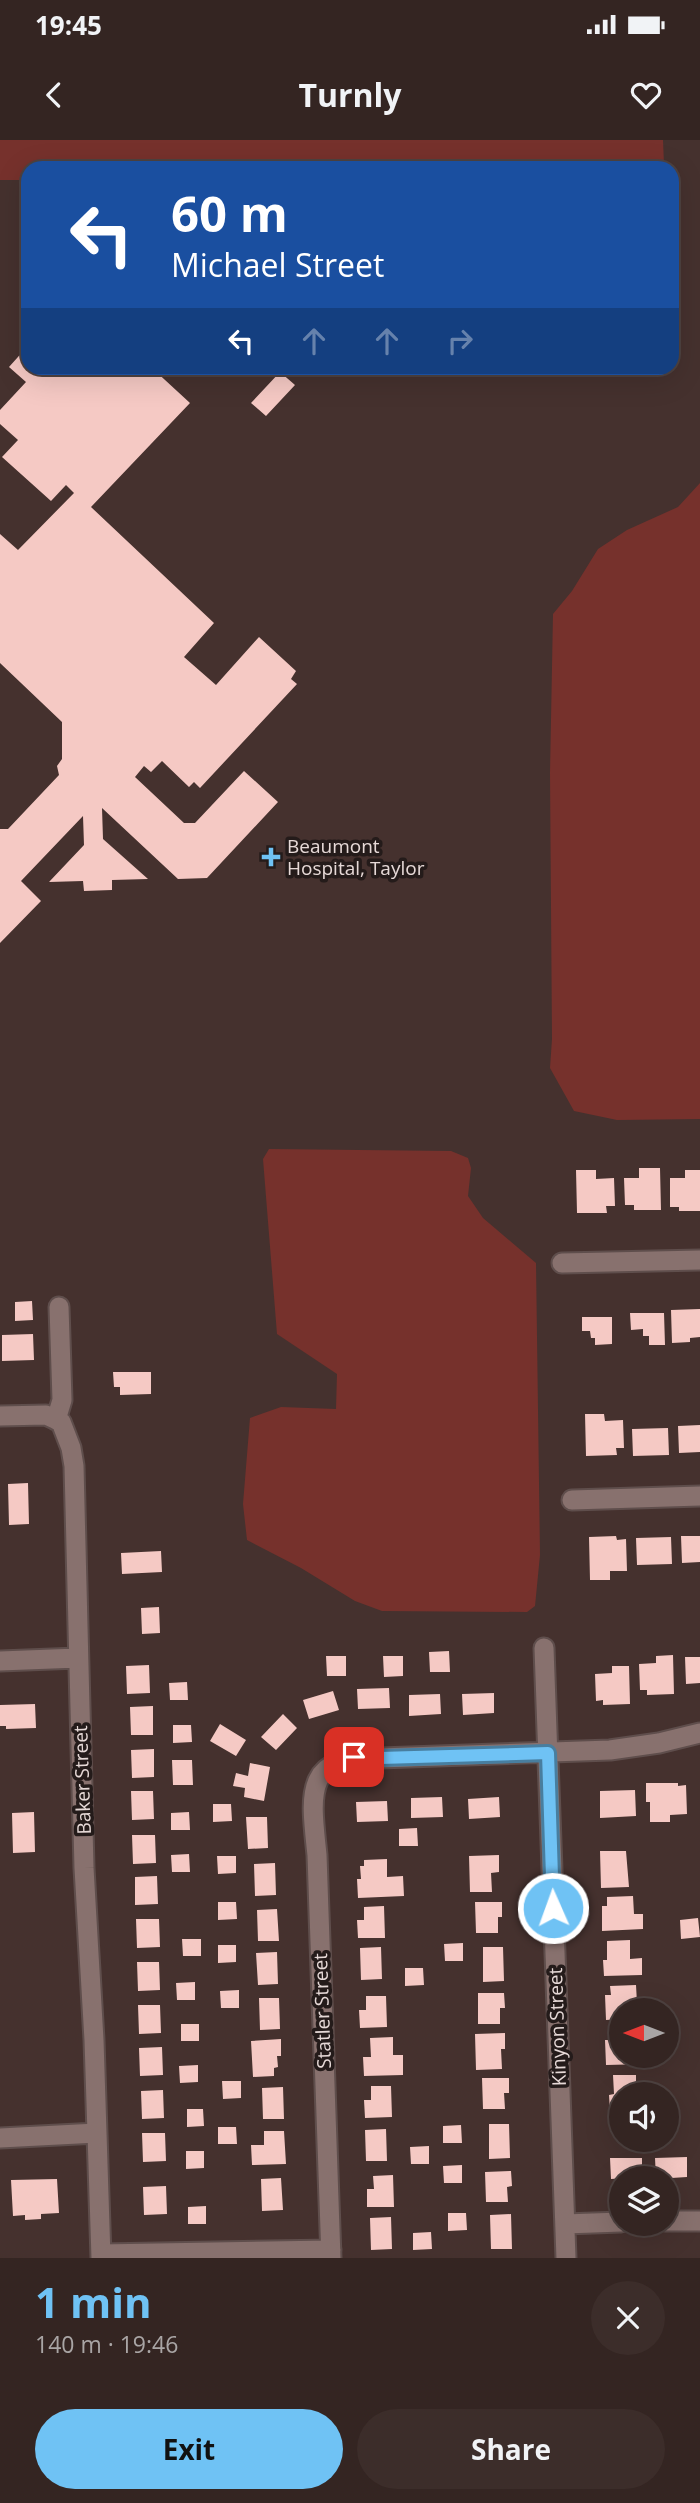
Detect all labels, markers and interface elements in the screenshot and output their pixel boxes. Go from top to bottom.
text: 19:45 [35,7,102,43]
text: Turnly [298,73,402,116]
icon: back [35,76,73,114]
icon: heart [627,76,665,114]
text: 60 m [171,180,288,246]
icon: left [56,189,147,280]
text: Michael Street [171,243,384,286]
icon: left [222,322,260,360]
icon: ahead [295,322,333,360]
icon: ahead [368,322,406,360]
icon: right [441,322,479,360]
place label: Beaumont Hospital, Taylor [287,833,425,881]
marker: Beaumont Hospital, Taylor [261,847,281,867]
street label: Baker Street [67,1725,97,1835]
pin [324,1727,384,1787]
icon: arrive [335,1738,373,1776]
position arrow [516,1871,590,1945]
street label: Statler Street [307,1952,337,2069]
street label: Kinyon Street [542,1967,572,2087]
north arrow [609,1998,679,2068]
map controls [609,1998,679,2236]
button: sound [609,2082,679,2152]
button: layers [609,2166,679,2236]
text: 1 min [35,2273,152,2330]
button: close [591,2281,665,2355]
text: 140 m · 19:46 [35,2328,178,2360]
button: Exit [35,2409,343,2489]
button: Share [357,2409,665,2489]

